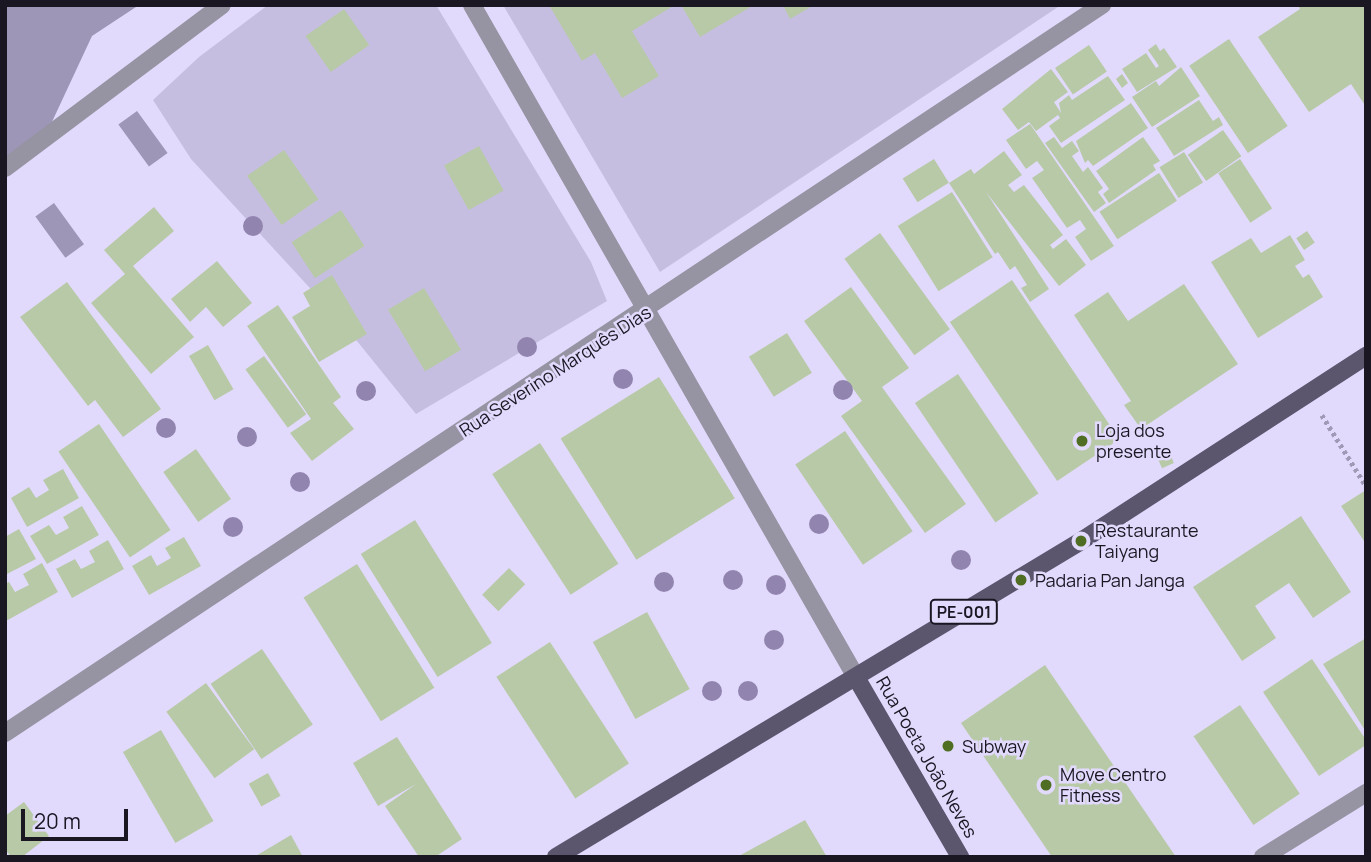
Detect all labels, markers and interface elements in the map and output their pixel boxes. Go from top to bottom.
street label: Rua Severino Marquês Dias [455,301,655,441]
place label: Loja dos presente [1096,420,1171,462]
marker: Loja dos presente [1074,433,1090,449]
place label: Restaurante Taiyang [1095,520,1198,562]
marker: Restaurante Taiyang [1073,533,1089,549]
place label: Padaria Pan Janga [1035,569,1185,591]
marker: Padaria Pan Janga [1013,572,1029,588]
road number: PE-001 [929,600,999,624]
street label: Rua Poeta João Neves [872,672,982,842]
place label: Subway [962,735,1026,757]
marker: Subway [940,738,956,754]
place label: Move Centro Fitness [1060,764,1166,806]
marker: Move Centro Fitness [1038,777,1054,793]
scale bar [24,796,131,840]
text: 20 m [34,807,81,835]

